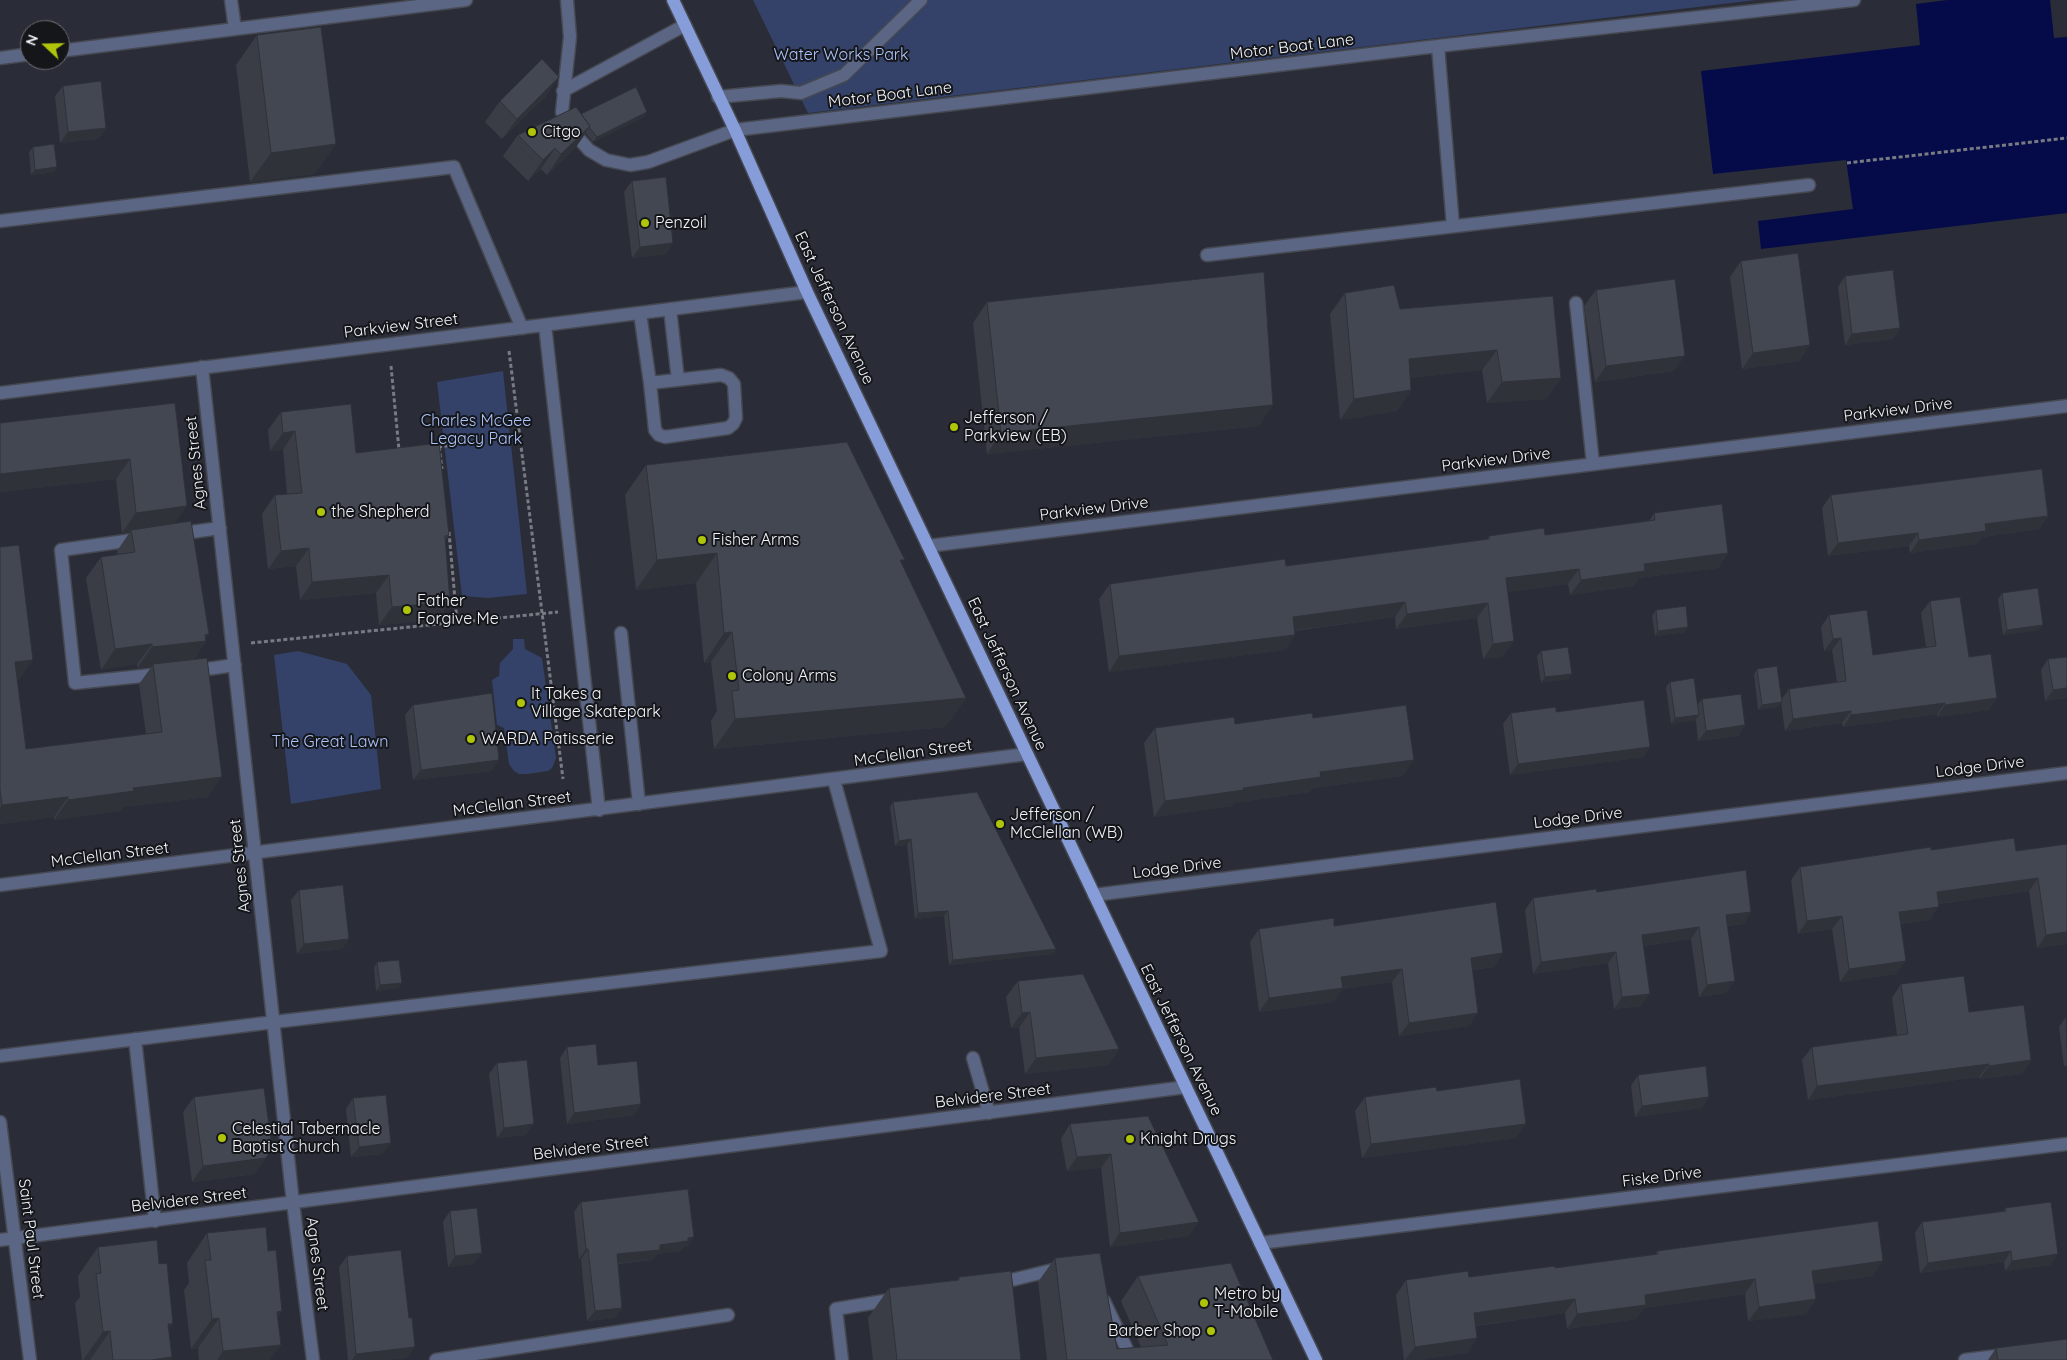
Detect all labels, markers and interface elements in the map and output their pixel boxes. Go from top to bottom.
north arrow [20,20,70,70]
street label: Motor Boat Lane [1229,30,1355,64]
text: N [22,32,42,48]
park label: Water Works Park [773,45,909,65]
street label: Motor Boat Lane [827,78,953,112]
place label: Citgo [542,122,581,142]
marker: Citgo [526,126,538,138]
place label: Penzoil [655,213,707,233]
marker: Penzoil [639,217,651,229]
street label: East Jefferson Avenue [790,228,878,388]
street label: Parkview Street [343,309,459,343]
street label: Parkview Drive [1842,394,1954,426]
place label: Jefferson / Parkview (EB) [964,408,1067,446]
park label: Charles McGee Legacy Park [421,411,531,449]
street label: Agnes Street [182,415,210,511]
marker: Jefferson / Parkview (EB) [948,421,960,433]
street label: Parkview Drive [1440,444,1552,476]
street label: Parkview Drive [1038,493,1150,525]
place label: the Shepherd [331,502,429,522]
marker: the Shepherd [315,506,327,518]
place label: Fisher Arms [712,530,799,550]
marker: Fisher Arms [696,534,708,546]
place label: Father Forgive Me [417,591,499,629]
street label: East Jefferson Avenue [963,594,1051,754]
marker: Father Forgive Me [401,604,413,616]
place label: Colony Arms [742,666,837,686]
marker: Colony Arms [726,670,738,682]
place label: It Takes a Village Skatepark [531,684,661,722]
marker: It Takes a Village Skatepark [515,697,527,709]
place label: WARDA Patisserie [481,729,614,749]
park label: The Great Lawn [271,732,389,752]
marker: WARDA Patisserie [465,733,477,745]
street label: McClellan Street [853,735,973,771]
street label: Lodge Drive [1934,752,2026,782]
street label: McClellan Street [452,787,572,821]
street label: Lodge Drive [1532,803,1624,833]
place label: Jefferson / McClellan (WB) [1010,805,1123,843]
street label: Agnes Street [226,818,254,914]
marker: Jefferson / McClellan (WB) [994,818,1006,830]
street label: McClellan Street [50,838,170,872]
street label: Lodge Drive [1131,853,1223,883]
street label: East Jefferson Avenue [1136,961,1226,1119]
street label: Belvidere Street [934,1079,1052,1113]
place label: Celestial Tabernacle Baptist Church [232,1119,381,1157]
place label: Knight Drugs [1140,1129,1236,1149]
street label: Belvidere Street [532,1131,650,1165]
marker: Celestial Tabernacle Baptist Church [216,1132,228,1144]
marker: Knight Drugs [1124,1133,1136,1145]
street label: Fiske Drive [1621,1163,1703,1191]
street label: Saint Paul Street [14,1178,48,1300]
street label: Belvidere Street [130,1183,248,1217]
street label: Agnes Street [302,1216,332,1312]
place label: Metro by T-Mobile [1214,1284,1280,1322]
marker: Metro by T-Mobile [1198,1297,1210,1309]
place label: Barber Shop [1108,1321,1201,1341]
marker: Barber Shop [1205,1325,1217,1337]

